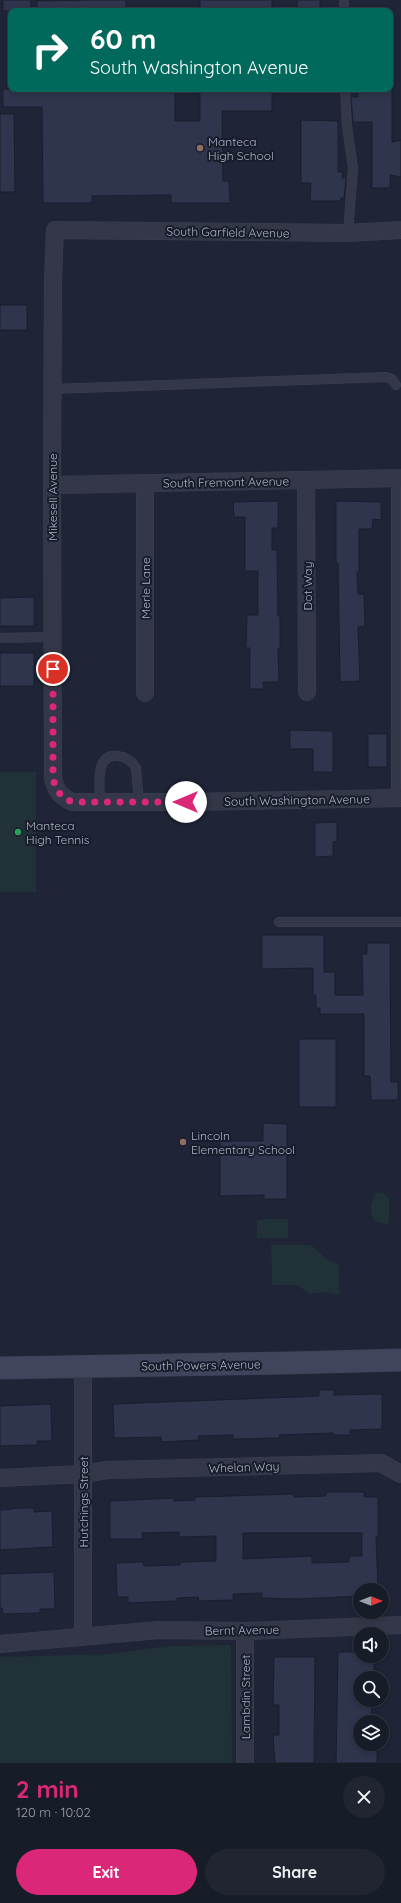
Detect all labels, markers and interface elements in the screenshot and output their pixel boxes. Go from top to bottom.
text: 60 m [90,21,156,56]
icon: right [24,24,76,76]
text: South Washington Avenue [90,56,309,79]
place label: Manteca High School [208,134,274,163]
marker: Manteca High School [195,143,205,153]
street label: South Garfield Avenue [166,223,290,241]
street label: Mikesell Avenue [45,453,60,541]
street label: South Fremont Avenue [163,473,289,491]
street label: Merle Lane [138,557,153,619]
street label: Dot Way [300,562,315,610]
pin [36,652,70,686]
icon: arrive [42,658,64,680]
position arrow [165,781,207,823]
street label: South Washington Avenue [224,791,370,809]
place label: Manteca High Tennis [26,818,90,847]
marker: Manteca High Tennis [13,827,23,837]
place label: Lincoln Elementary School [191,1128,295,1157]
marker: Lincoln Elementary School [178,1137,188,1147]
street label: South Powers Avenue [141,1356,261,1374]
street label: Hutchings Street [76,1456,91,1548]
street label: Whelan Way [208,1458,280,1476]
north arrow [353,1583,389,1619]
map controls [353,1583,389,1751]
street label: Bernt Avenue [205,1622,280,1638]
button: sound [353,1627,389,1663]
street label: Lambdin Street [238,1655,253,1739]
button: search [353,1671,389,1707]
button: layers [353,1715,389,1751]
text: 2 min [16,1774,78,1804]
button: close [343,1776,385,1818]
text: 120 m · 10:02 [16,1804,91,1820]
button: Exit [16,1849,197,1895]
button: Share [205,1849,385,1895]

